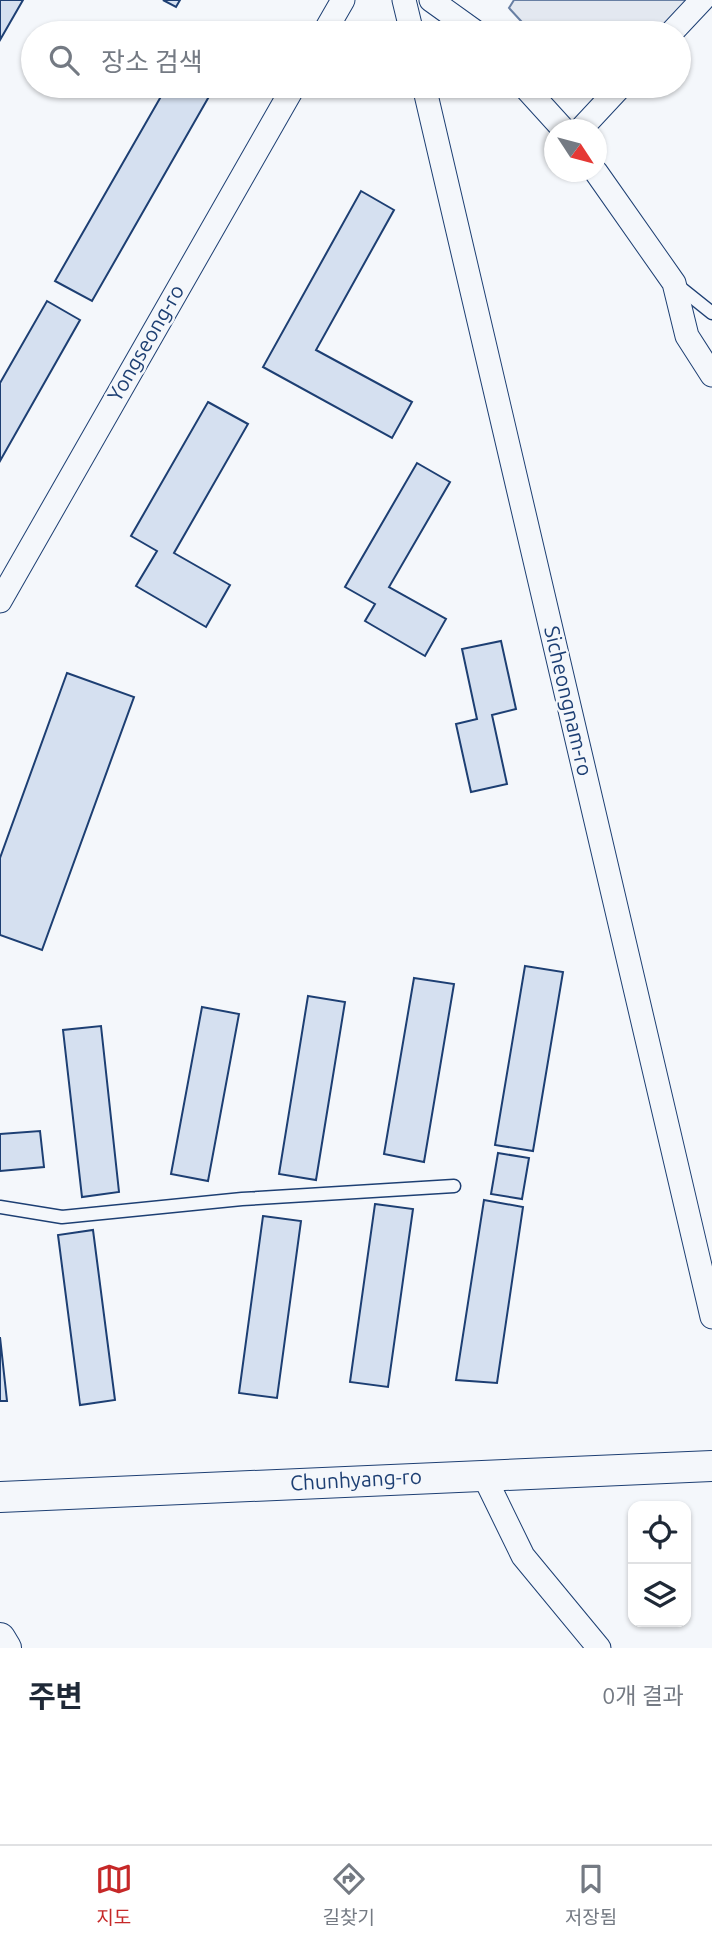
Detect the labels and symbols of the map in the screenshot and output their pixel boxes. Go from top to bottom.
north arrow [544,119,607,182]
street label: Yongseong-ro [102,280,188,405]
street label: Sicheongnam-ro [540,624,598,778]
street label: Chunhyang-ro [289,1464,422,1494]

